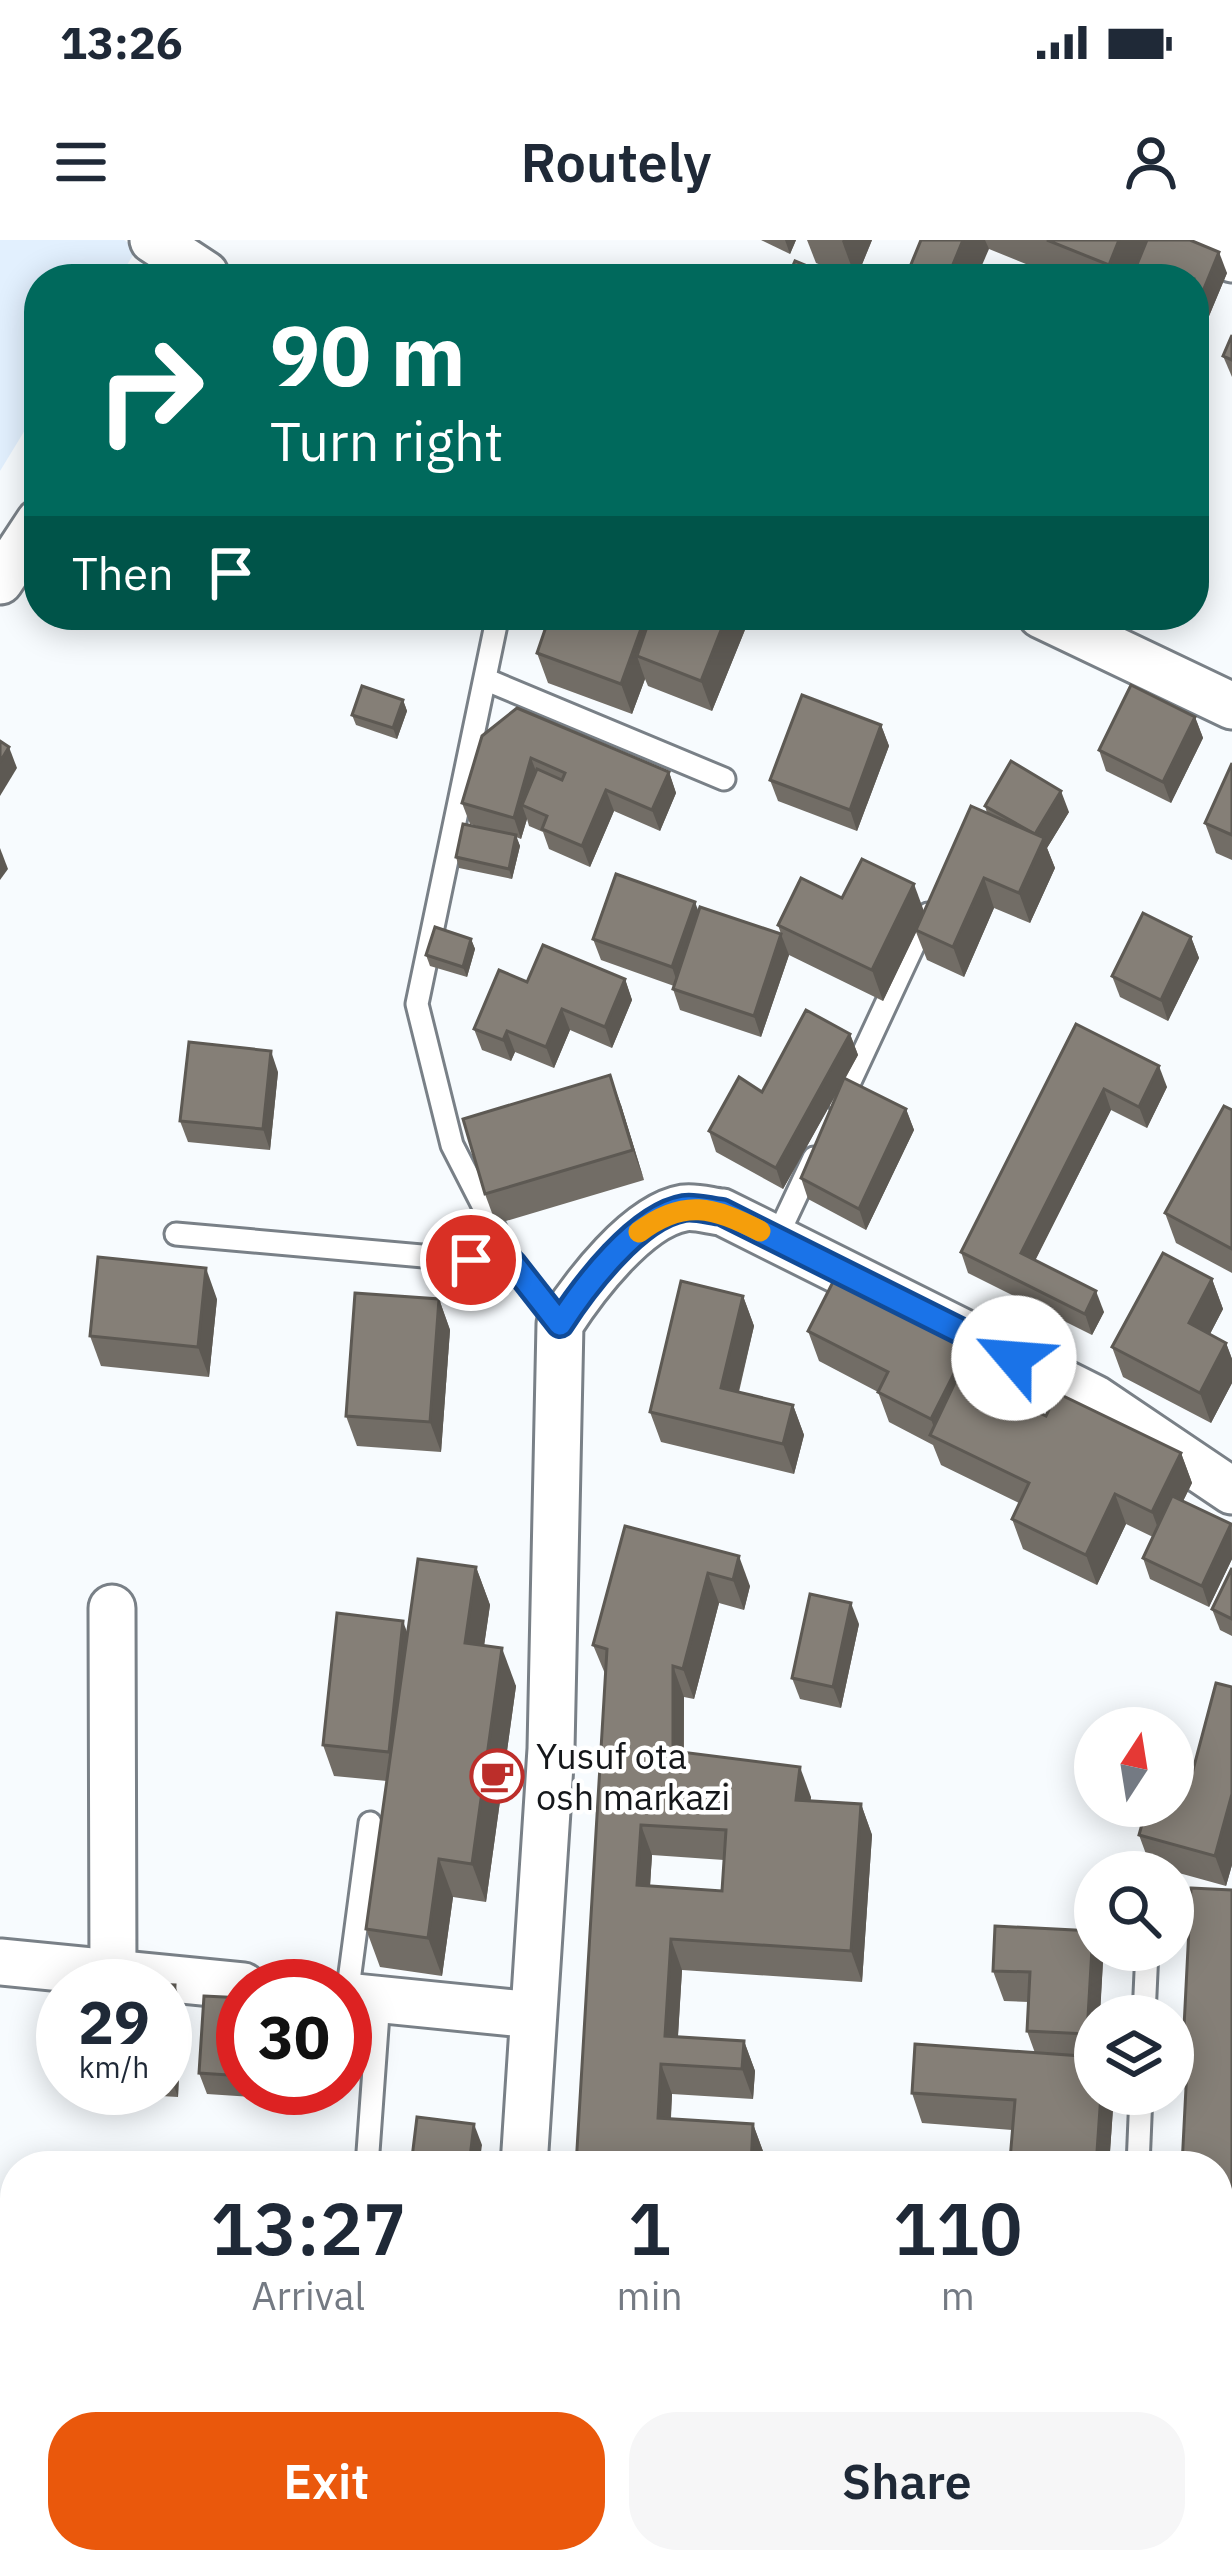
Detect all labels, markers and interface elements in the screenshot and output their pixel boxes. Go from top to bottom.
text: 13:26 [60,13,183,71]
text: Routely [520,127,712,197]
icon: menu [48,129,114,195]
icon: person [1118,129,1184,195]
text: 90 m [270,300,466,409]
icon: right [72,312,228,468]
text: Turn right [270,406,504,476]
icon: arrive [198,540,264,606]
text: Then [72,544,174,602]
pin [420,1209,522,1311]
icon: arrive [438,1227,504,1293]
position arrow [951,1295,1077,1421]
north arrow [1074,1707,1194,1827]
map controls [1074,1707,1194,2115]
place label: Yusuf ota osh markazi [536,1732,730,1820]
cafe icon: Yusuf ota osh markazi [469,1748,525,1804]
button: search [1074,1851,1194,1971]
speed limit sign: 30 [216,1959,372,2115]
text: 29 [78,1982,150,2061]
button: layers [1074,1995,1194,2115]
text: km/h [79,2047,149,2086]
text: 13:27 [210,2181,406,2275]
text: 1 [628,2181,671,2275]
text: 110 [893,2181,1023,2275]
text: Arrival [251,2270,365,2321]
text: min [617,2270,683,2321]
text: m [941,2270,975,2321]
button: Exit [48,2412,605,2550]
button: Share [629,2412,1185,2550]

